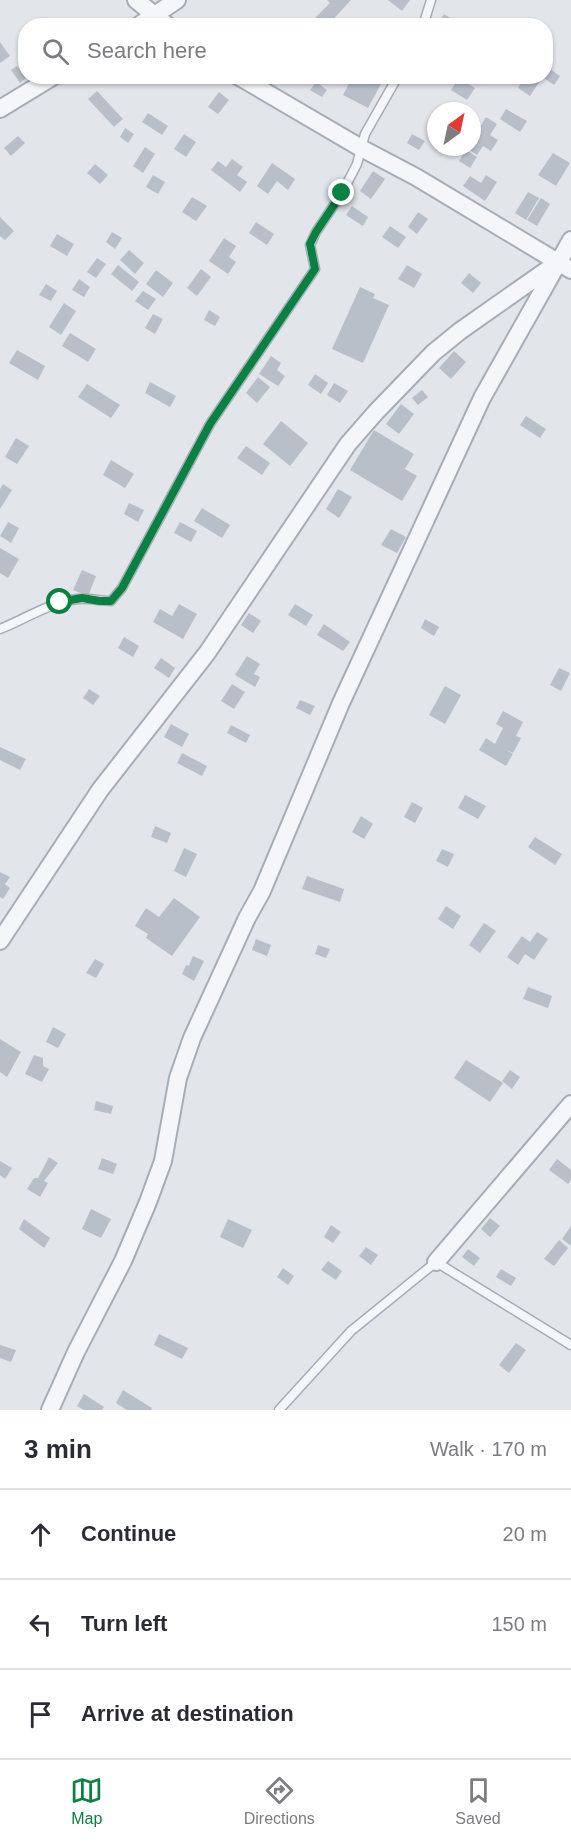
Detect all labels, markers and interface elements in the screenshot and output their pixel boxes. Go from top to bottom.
search box [18,18,553,84]
icon: search [39,35,72,68]
text: Search here [87,38,207,63]
north arrow [427,102,481,156]
route end [328,179,354,205]
route start [46,588,72,614]
text: 3 min [24,1434,92,1464]
text: Walk · 170 m [430,1438,547,1460]
icon: ahead [24,1518,57,1551]
text: Continue [81,1521,176,1546]
text: 20 m [503,1523,547,1545]
icon: left [24,1608,57,1641]
text: Turn left [81,1611,167,1636]
text: 150 m [491,1613,547,1635]
icon: arrive [24,1698,57,1731]
text: Arrive at destination [81,1701,294,1726]
tab: Map [70,1774,103,1828]
tab: Directions [244,1774,315,1828]
tab: Saved [455,1774,501,1828]

